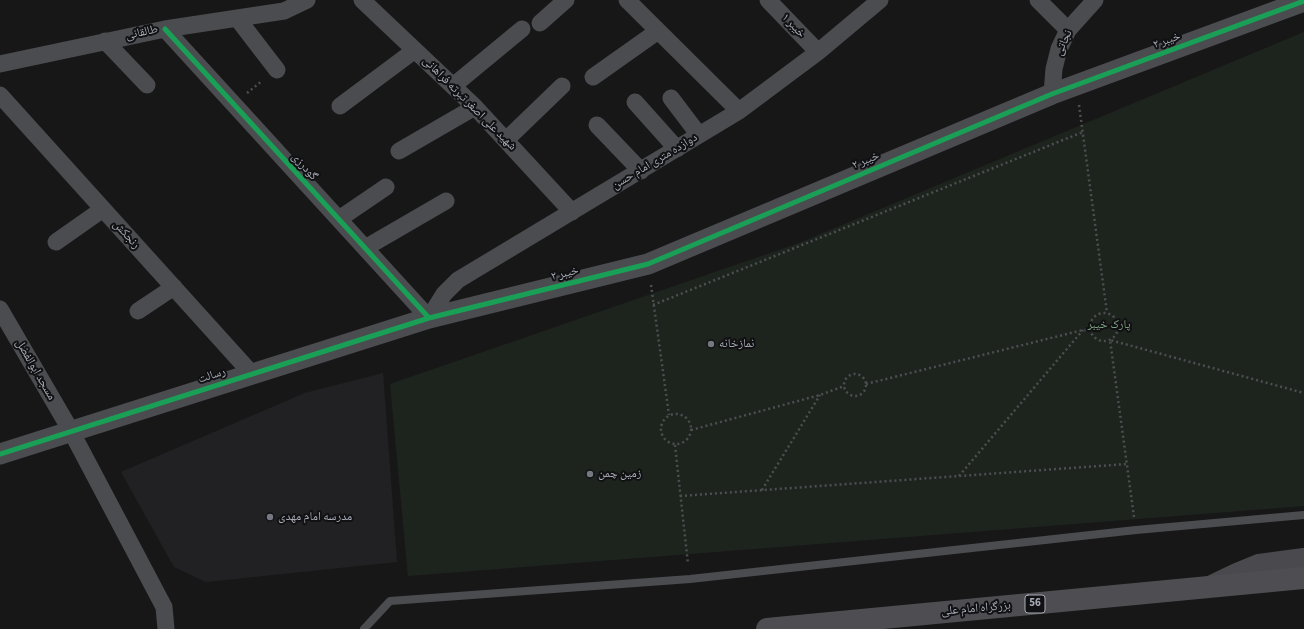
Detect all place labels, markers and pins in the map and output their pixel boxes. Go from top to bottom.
place label: نمازخانه [719,337,754,351]
marker: نمازخانه [706,339,716,349]
place label: زمین چمن [598,467,641,481]
marker: زمین چمن [585,469,595,479]
place label: مدرسه امام مهدی [278,510,352,524]
marker: مدرسه امام مهدی [265,512,275,522]

